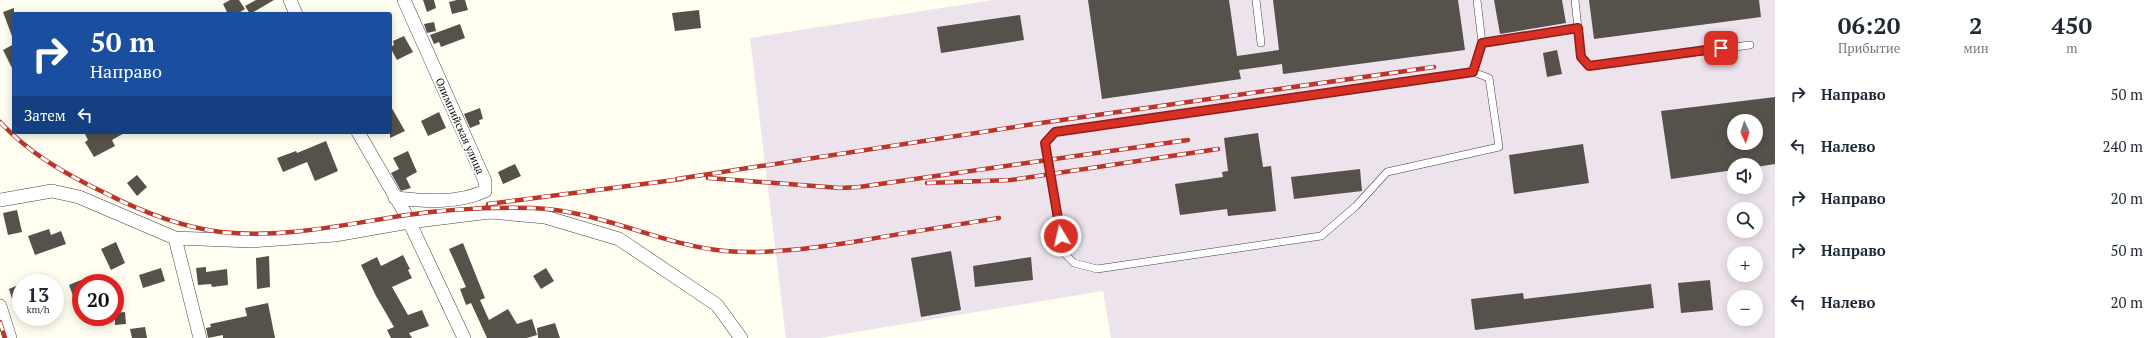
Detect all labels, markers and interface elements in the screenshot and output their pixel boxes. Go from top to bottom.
text: 06:20 [1838,9,1900,41]
text: 2 [1969,9,1983,41]
text: 450 [2051,9,2092,41]
text: 50 m [90,23,155,60]
icon: right [24,28,76,80]
pin [1704,31,1738,65]
icon: arrive [1710,37,1732,59]
text: Прибытие [1838,39,1900,57]
text: мин [1963,39,1989,57]
text: m [2066,39,2077,57]
text: Направо [90,59,162,83]
street label: Олимпийская улица [432,76,488,177]
icon: right [1787,83,1809,105]
text: Направо [1821,84,1886,104]
text: 50 m [2110,84,2143,104]
icon: left [74,104,96,126]
text: Затем [24,105,66,125]
north arrow [1727,114,1763,150]
map controls [1727,114,1763,326]
icon: left [1787,135,1809,157]
text: Налево [1821,136,1875,156]
text: 240 m [2102,136,2143,156]
button: sound [1727,158,1763,194]
icon: right [1787,187,1809,209]
text: Направо [1821,188,1886,208]
text: 20 m [2110,188,2143,208]
button: search [1727,202,1763,238]
position arrow [1040,215,1082,257]
icon: right [1787,239,1809,261]
text: Направо [1821,240,1886,260]
text: 50 m [2110,240,2143,260]
button: + [1727,246,1763,282]
speed limit sign: 20 [72,274,124,326]
text: 13 [27,281,49,308]
button: − [1727,290,1763,326]
icon: left [1787,291,1809,313]
text: Налево [1821,292,1875,312]
text: 20 m [2110,292,2143,312]
text: km/h [26,303,50,316]

